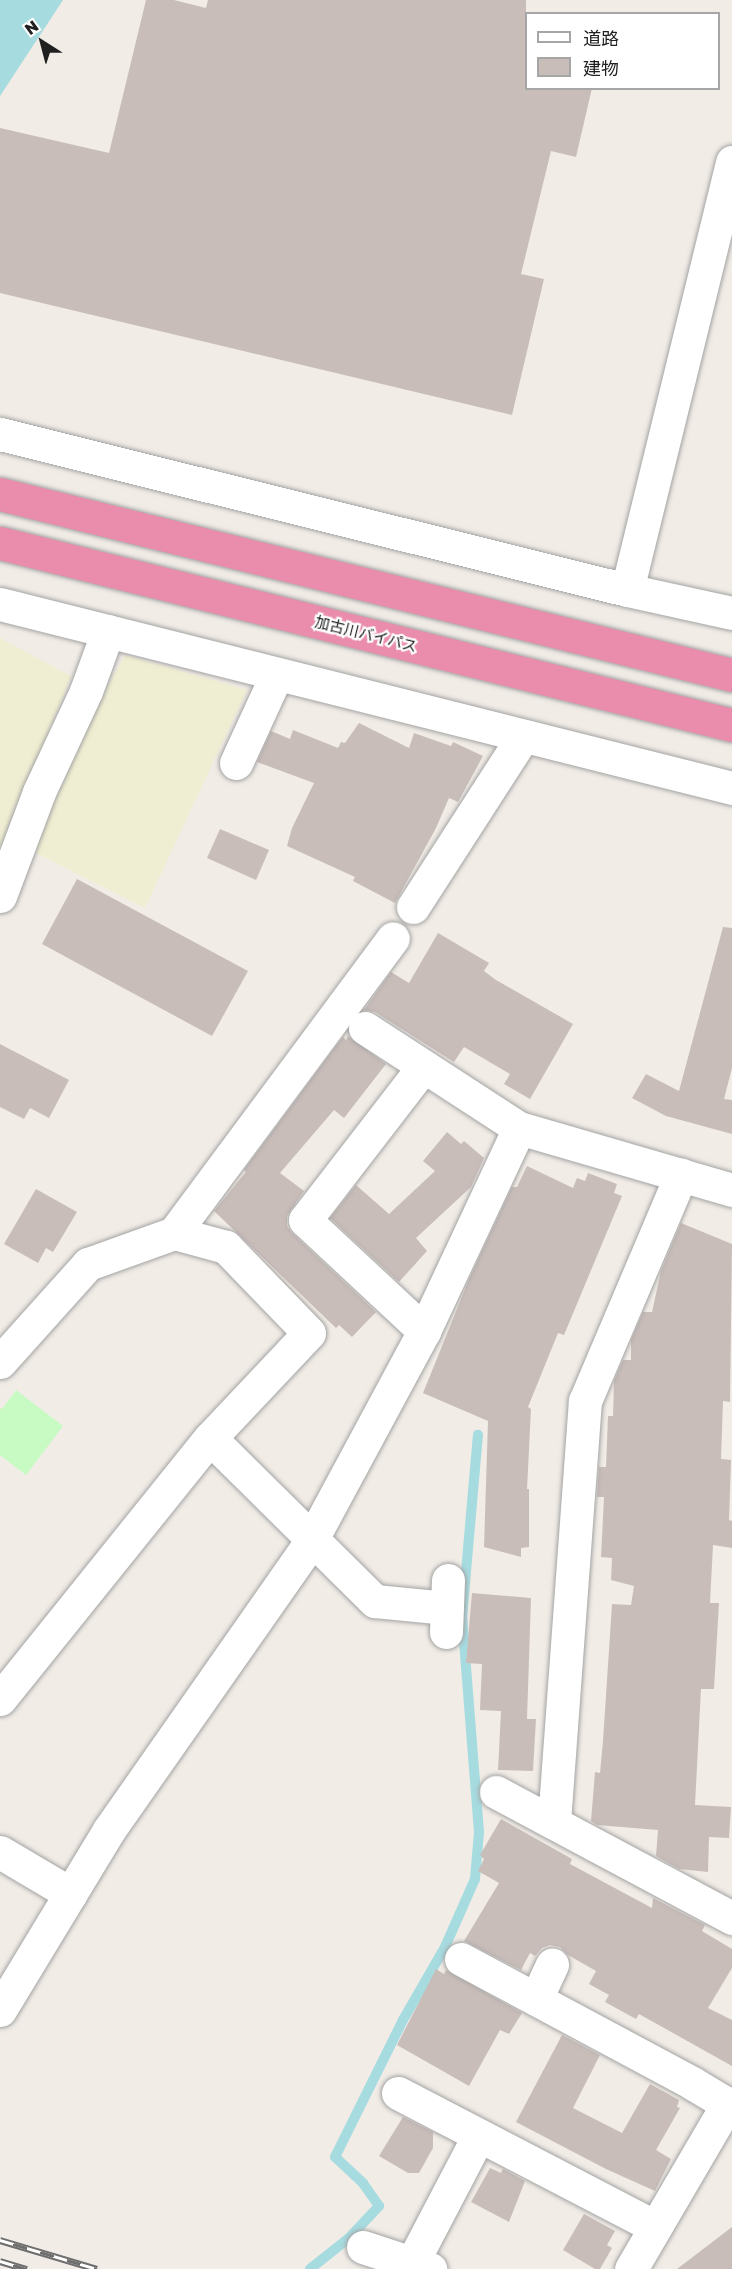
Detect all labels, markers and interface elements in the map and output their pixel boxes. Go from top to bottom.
north arrow [12,12,72,72]
legend [525,12,720,90]
text: N [21,16,42,39]
text: 道路 [583,27,619,49]
text: 建物 [583,57,619,79]
street label: 加古川バイパス [313,613,419,655]

